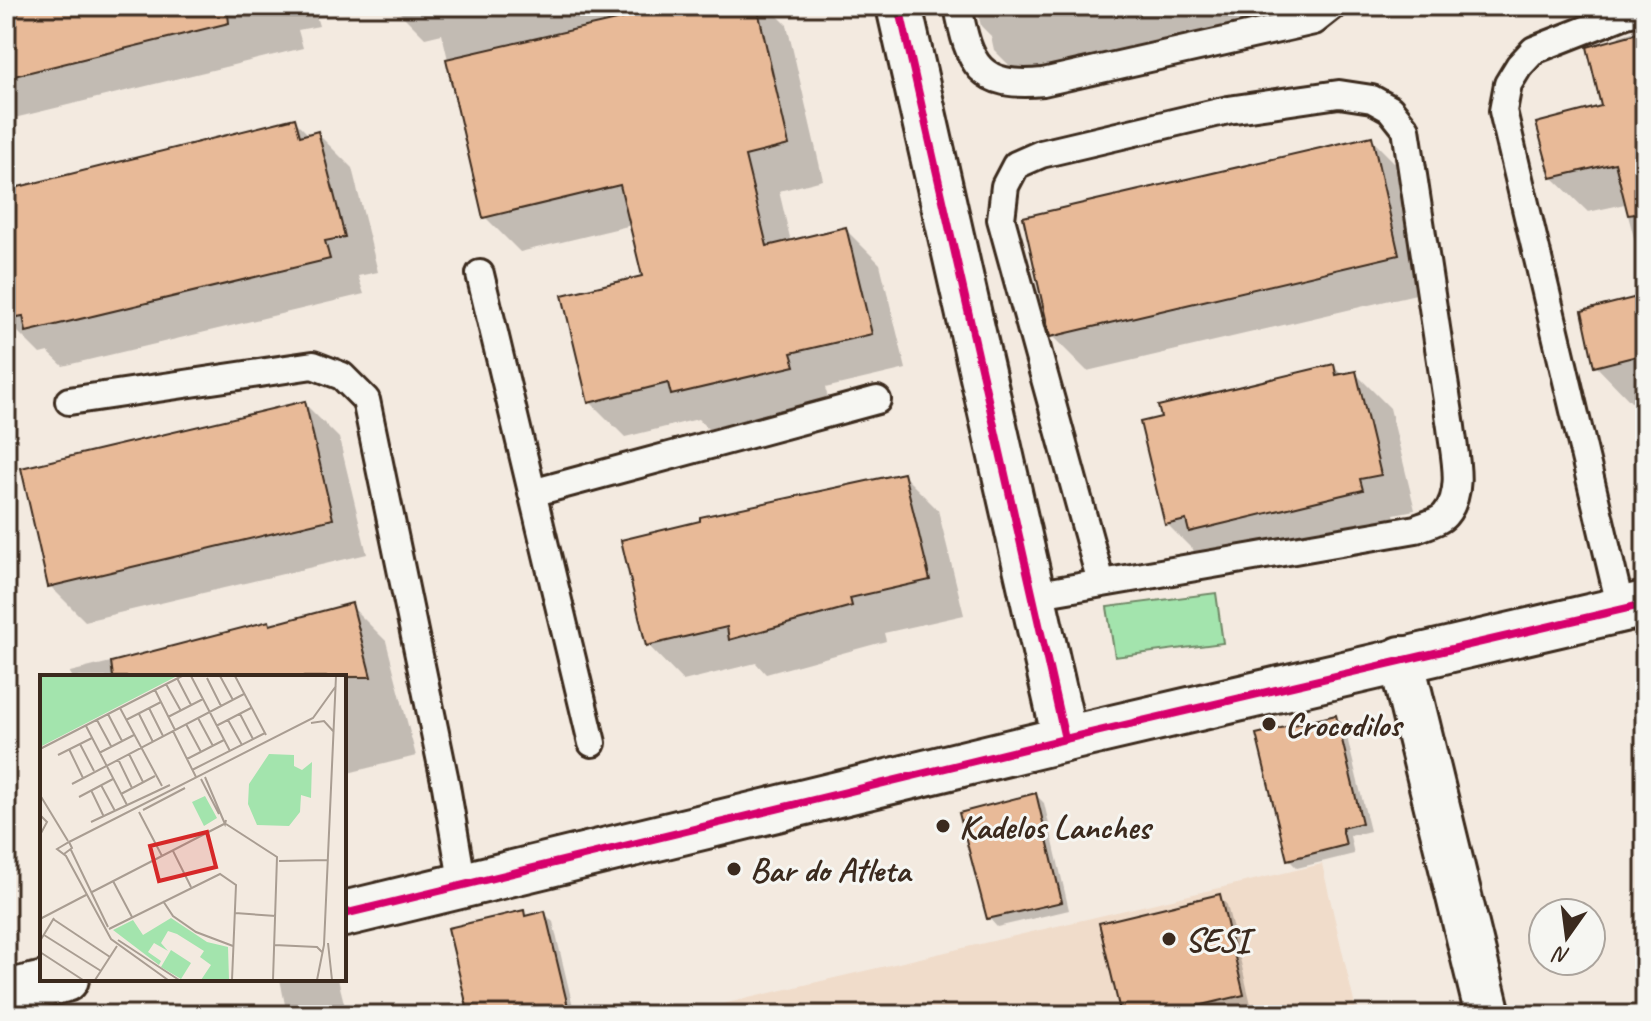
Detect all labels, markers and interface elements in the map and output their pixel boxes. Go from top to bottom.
inset map [40,675,346,981]
place label: Crocodilos [1285,703,1404,746]
marker: Crocodilos [1260,715,1278,733]
place label: Kadelos Lanches [959,805,1153,848]
marker: Kadelos Lanches [934,817,952,835]
place label: Bar do Atleta [750,848,913,891]
marker: Bar do Atleta [725,860,743,878]
north arrow [1527,897,1607,977]
place label: SESI [1185,918,1256,961]
marker: SESI [1160,930,1178,948]
text: N [1549,939,1572,971]

